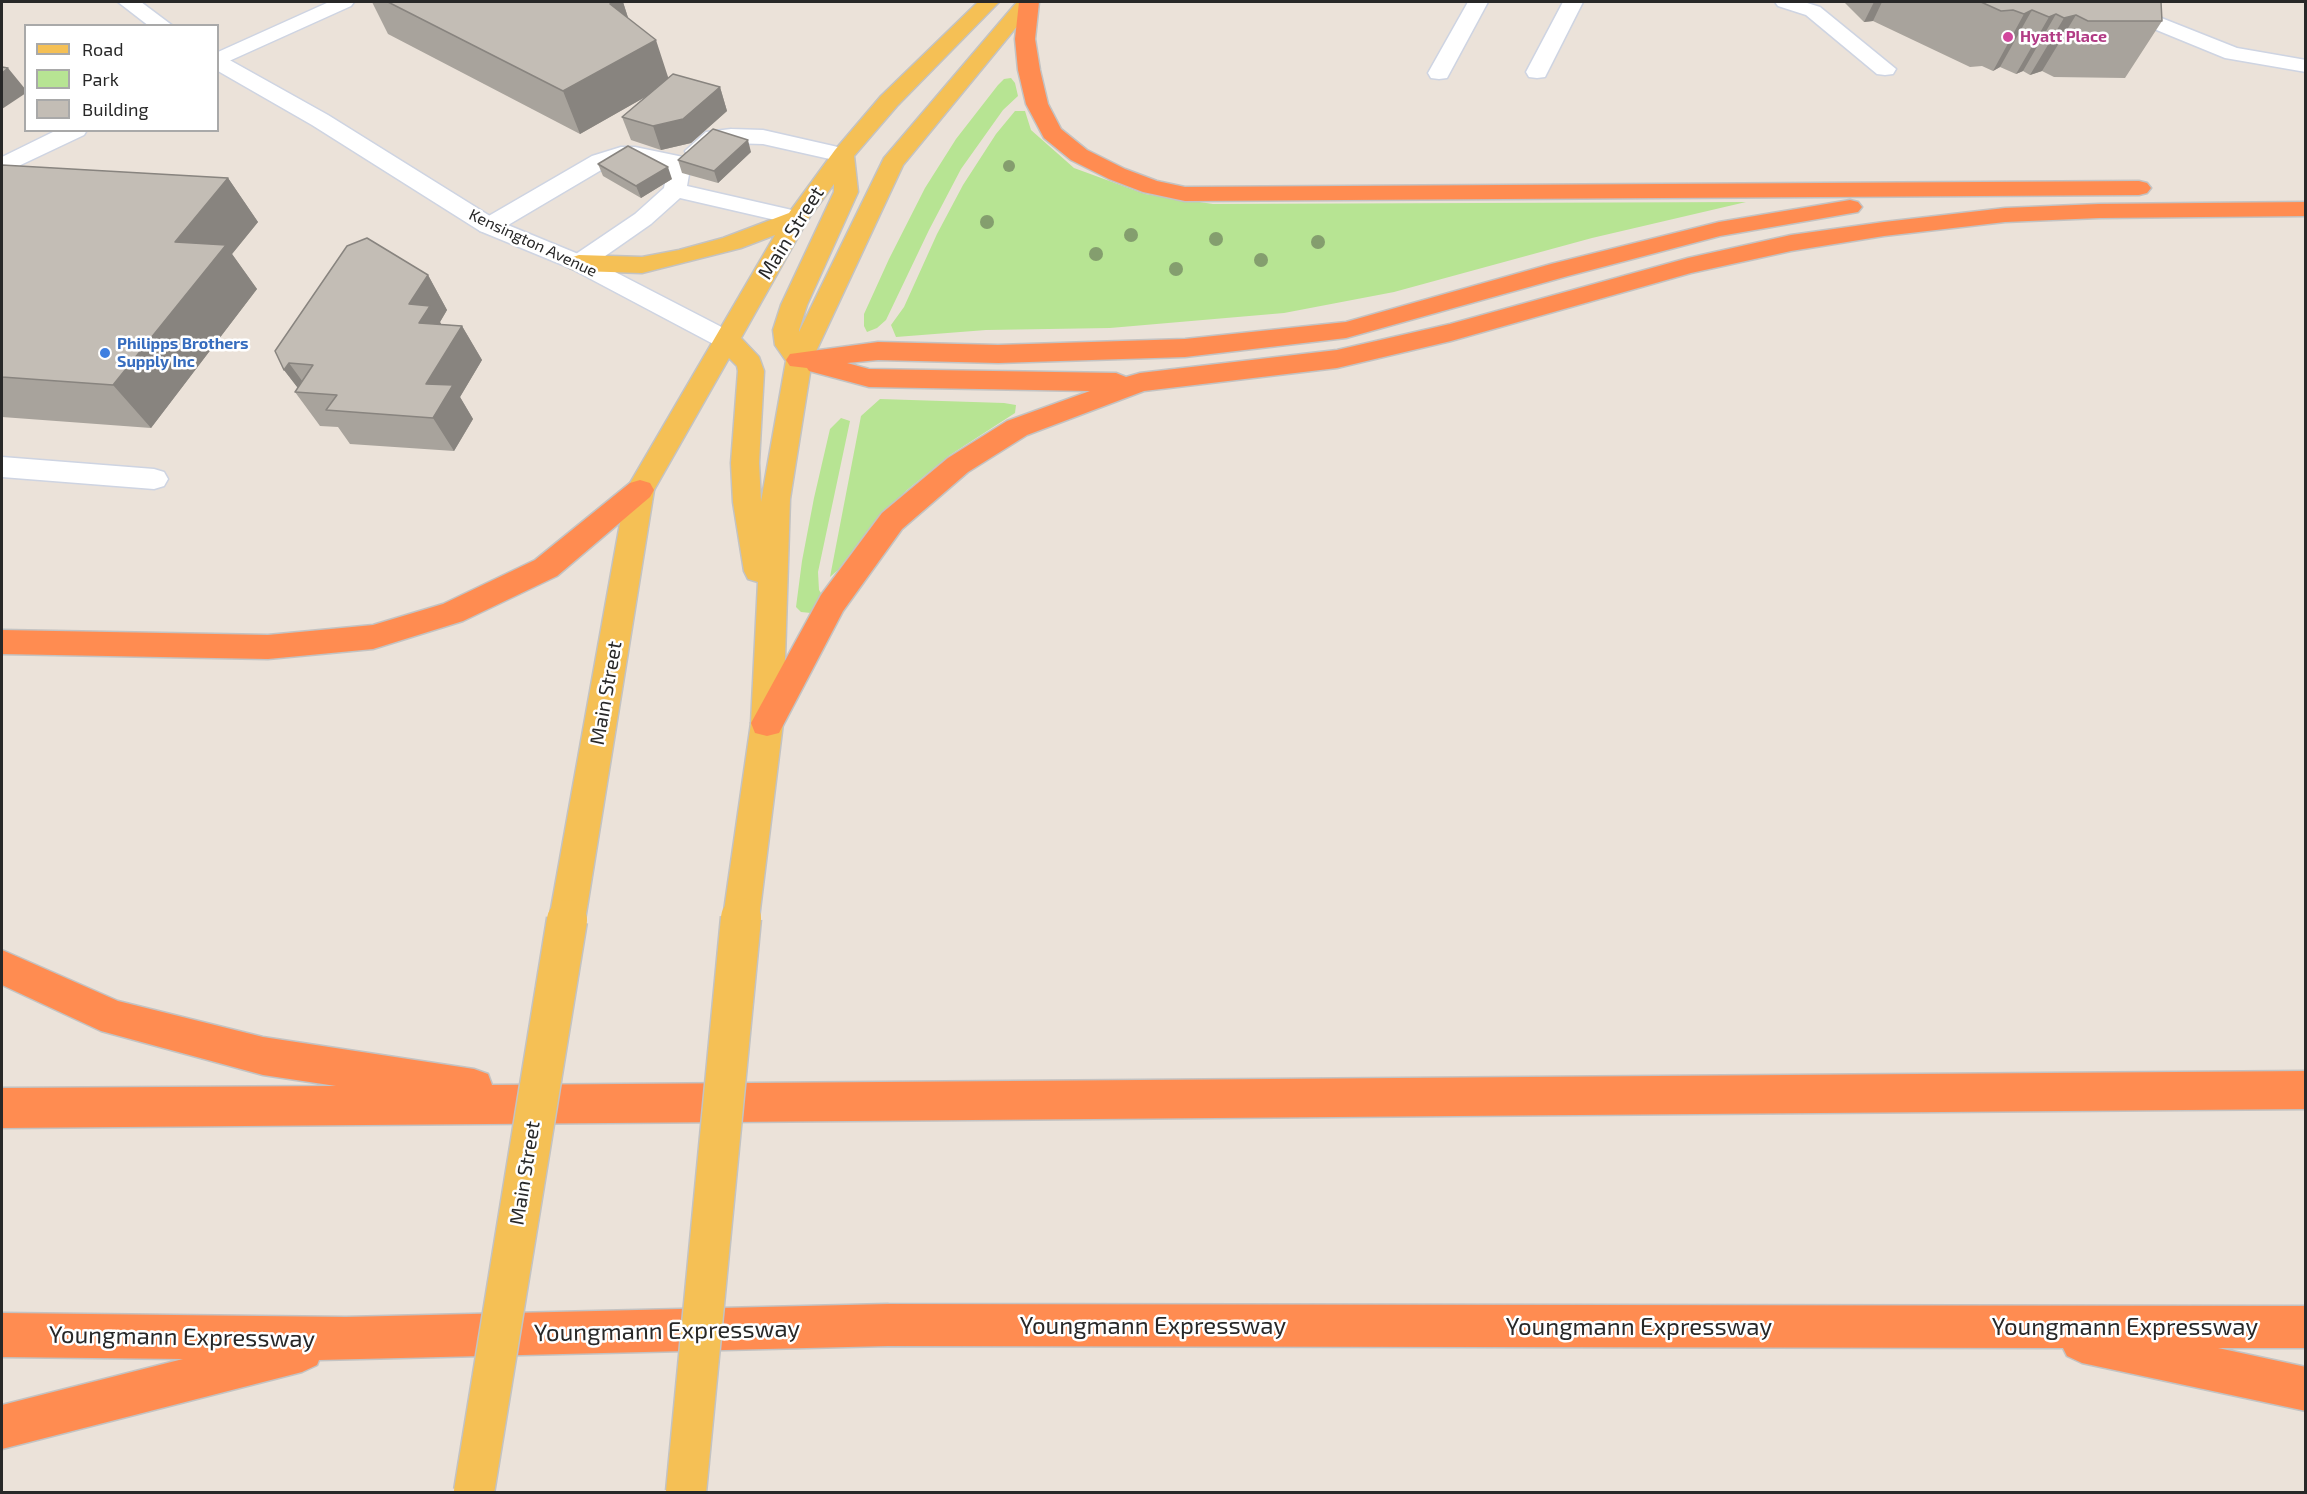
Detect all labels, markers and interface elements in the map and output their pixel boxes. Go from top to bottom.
legend [24,24,219,132]
place label: Hyatt Place [2020,27,2107,47]
marker: Hyatt Place [2001,30,2015,44]
text: Road [82,38,123,60]
text: Park [82,68,119,90]
text: Building [82,98,149,120]
street label: Main Street [753,182,829,284]
street label: Kensington Avenue [466,205,600,281]
place label: Philipps Brothers Supply Inc [117,334,249,372]
marker: Philipps Brothers Supply Inc [98,346,112,360]
street label: Main Street [585,639,627,747]
street label: Main Street [505,1119,545,1227]
street label: Youngmann Expressway [1020,1312,1286,1340]
street label: Youngmann Expressway [1506,1313,1772,1341]
street label: Youngmann Expressway [1992,1313,2258,1341]
street label: Youngmann Expressway [534,1314,800,1348]
street label: Youngmann Expressway [49,1320,315,1354]

